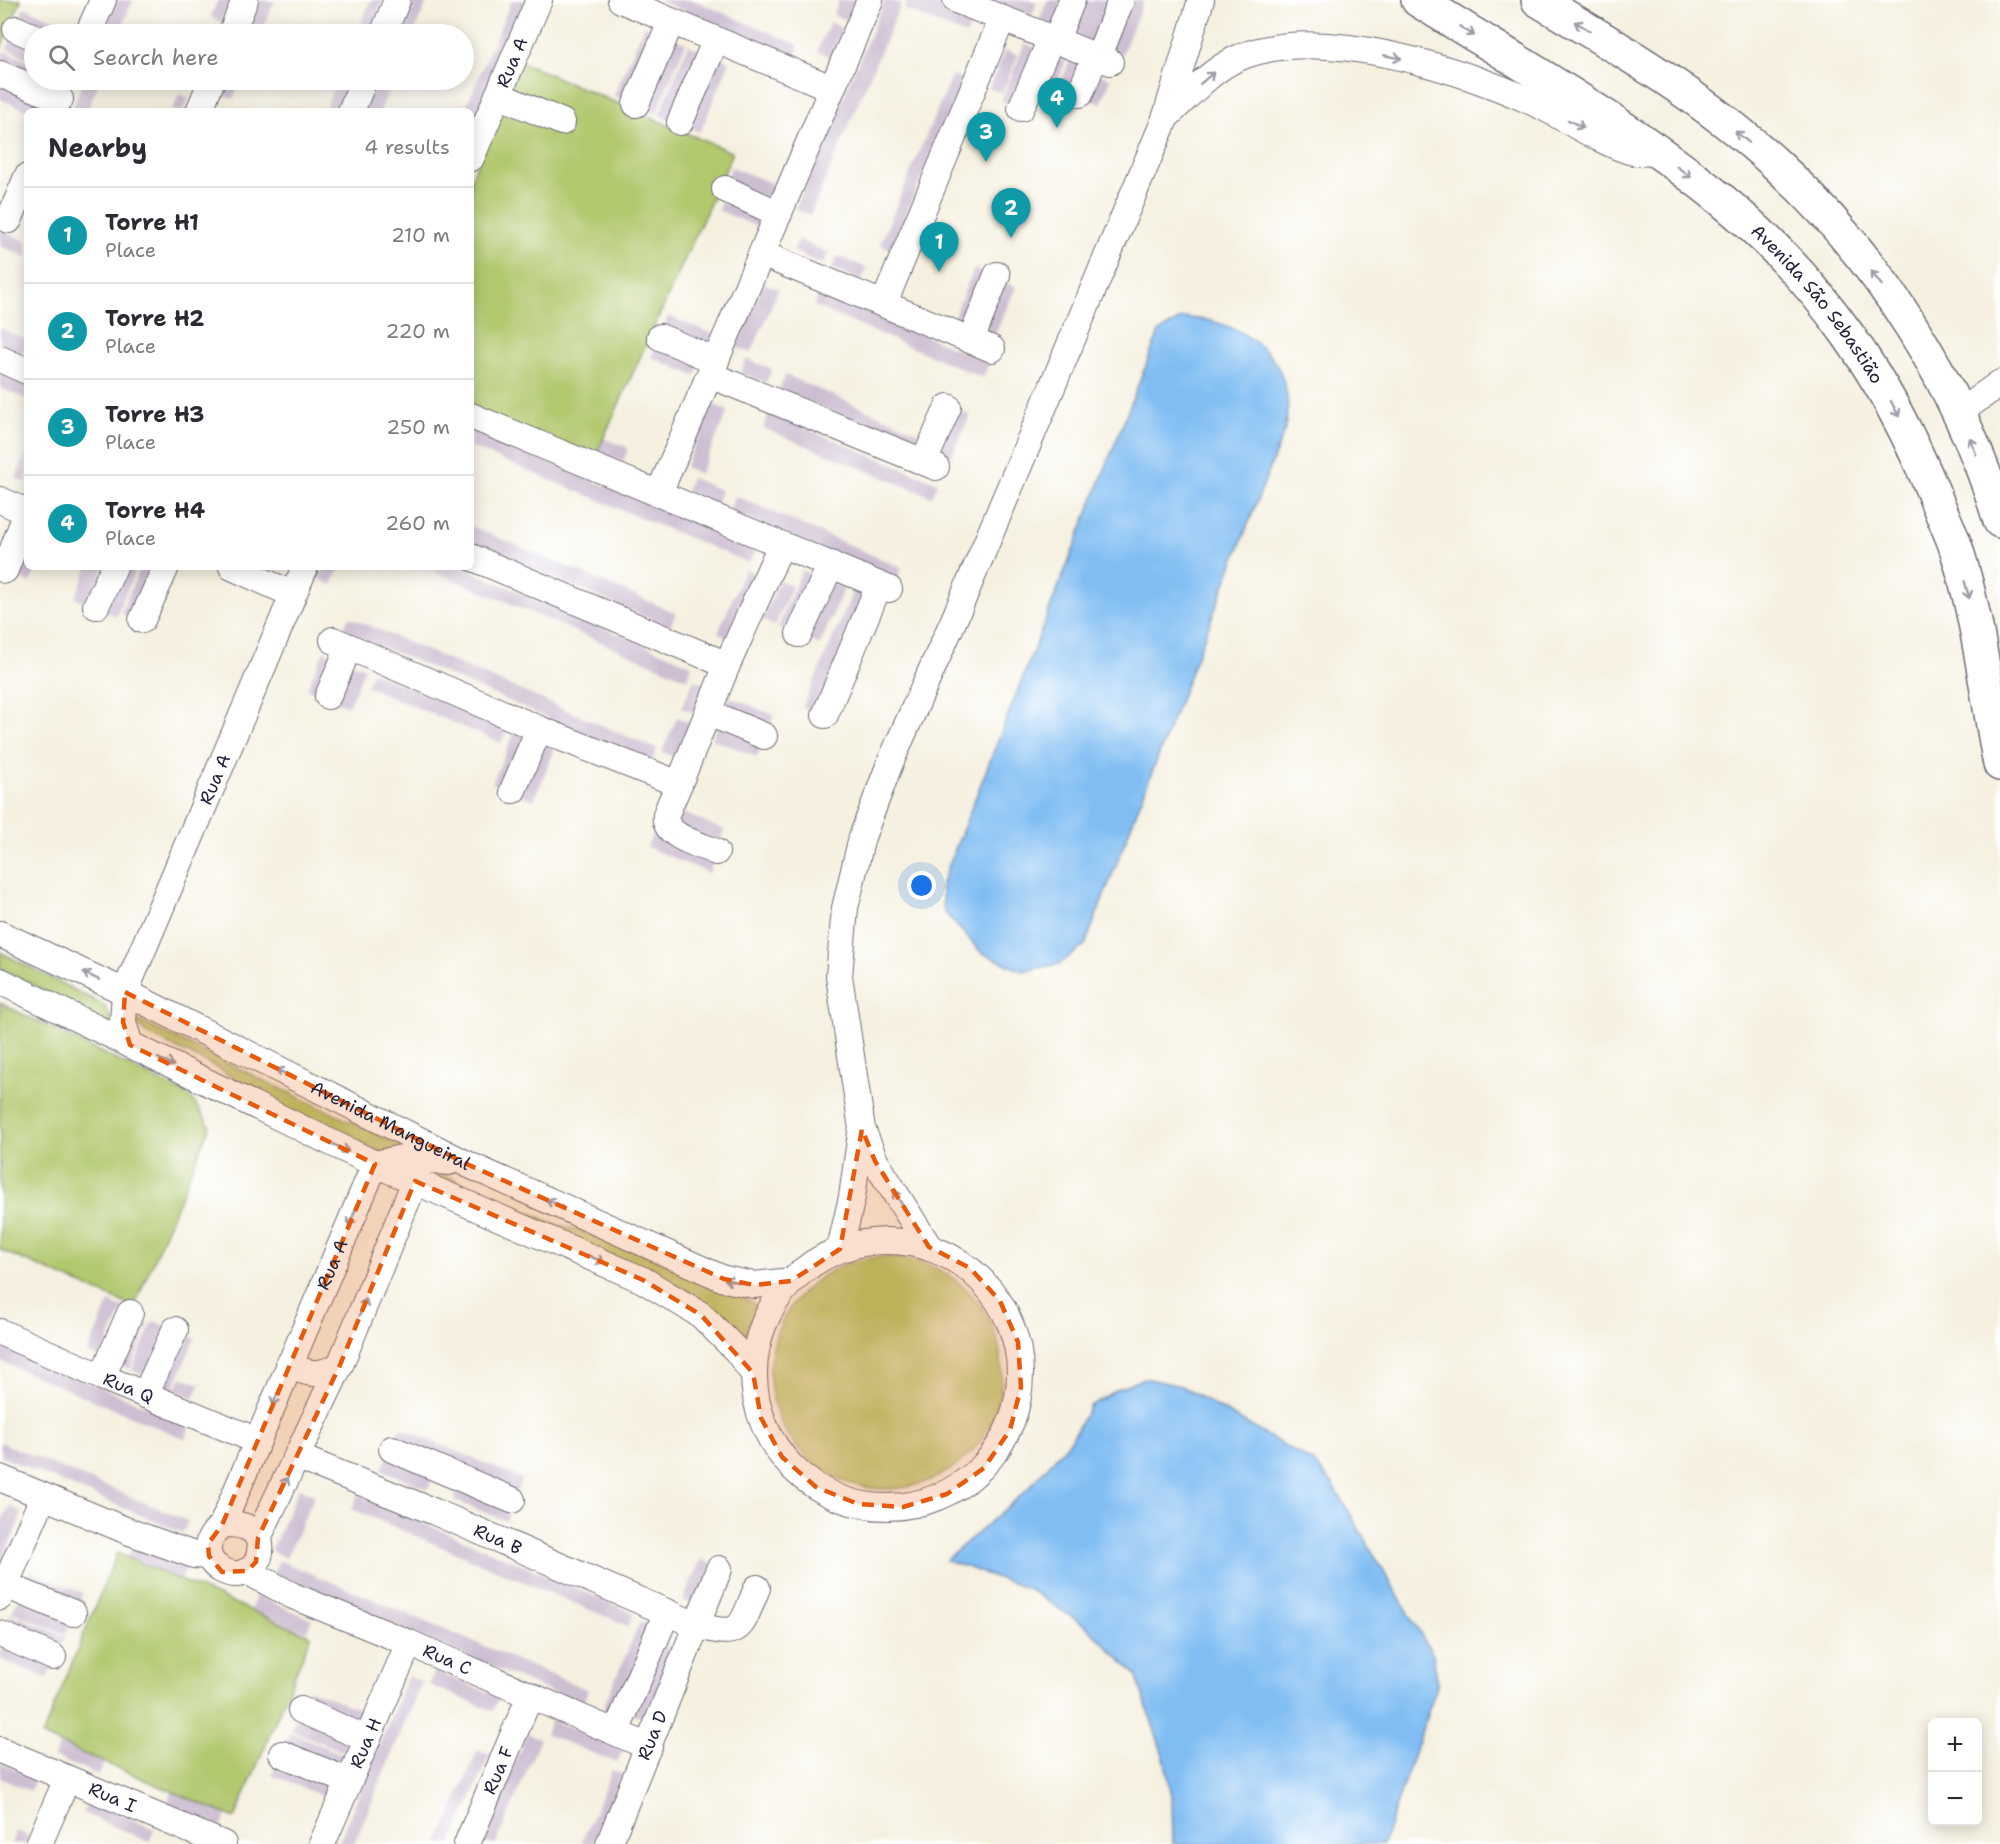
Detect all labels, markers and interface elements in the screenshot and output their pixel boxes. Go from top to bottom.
one-way arrow [1574,19,1591,31]
search box [24,24,474,90]
one-way arrow [1458,26,1475,38]
street label: Rua A [491,34,534,91]
icon: search [45,41,78,74]
text: Search here [93,43,219,72]
one-way arrow [1383,52,1403,63]
one-way arrow [1200,71,1215,85]
pin: 4 [1038,78,1076,128]
pin: 3 [966,112,1006,162]
one-way arrow [1566,119,1584,130]
text: Nearby [48,130,147,165]
one-way arrow [1735,130,1750,144]
text: 4 results [364,134,450,160]
one-way arrow [1675,165,1691,178]
pin: 2 [992,188,1030,238]
text: Torre H1 [105,208,199,237]
street label: Avenida São Sebastião [1746,219,1889,388]
text: 1 [63,222,72,248]
text: 210 m [391,222,450,248]
pin: 1 [920,222,958,272]
text: Place [105,237,156,263]
one-way arrow [1870,270,1882,286]
text: Torre H2 [105,304,204,333]
text: 2 [61,318,75,344]
text: 220 m [386,318,450,344]
text: Place [105,333,156,359]
text: Torre H3 [105,400,204,429]
one-way arrow [1889,400,1901,417]
text: 3 [61,414,75,440]
text: 250 m [386,414,450,440]
text: Place [105,429,156,455]
one-way arrow [1967,437,1978,456]
text: Torre H4 [105,496,205,525]
text: 4 [61,510,75,536]
text: 260 m [385,510,450,536]
text: Place [105,525,156,551]
one-way arrow [1962,580,1973,599]
street label: Rua A [194,750,236,808]
your location [907,871,936,900]
one-way arrow [82,970,100,982]
one-way arrow [156,1056,174,1068]
one-way arrow [276,1066,294,1078]
street label: Avenida Mangueiral [307,1075,475,1176]
one-way arrow [331,1142,349,1154]
one-way arrow [891,1190,903,1207]
one-way arrow [546,1197,564,1208]
one-way arrow [346,1208,357,1227]
street label: Rua A [311,1236,354,1294]
one-way arrow [587,1254,605,1265]
one-way arrow [724,1274,743,1286]
one-way arrow [358,1299,369,1317]
street label: Rua Q [100,1367,157,1409]
one-way arrow [270,1388,281,1406]
one-way arrow [279,1477,290,1495]
street label: Rua B [470,1518,526,1560]
street label: Rua C [419,1638,475,1681]
street label: Rua D [632,1707,673,1764]
street label: Rua H [344,1714,387,1772]
map controls [1928,1718,1982,1826]
button: + [1928,1718,1982,1772]
street label: Rua F [478,1743,519,1798]
button: − [1928,1772,1982,1826]
street label: Rua I [85,1777,140,1818]

